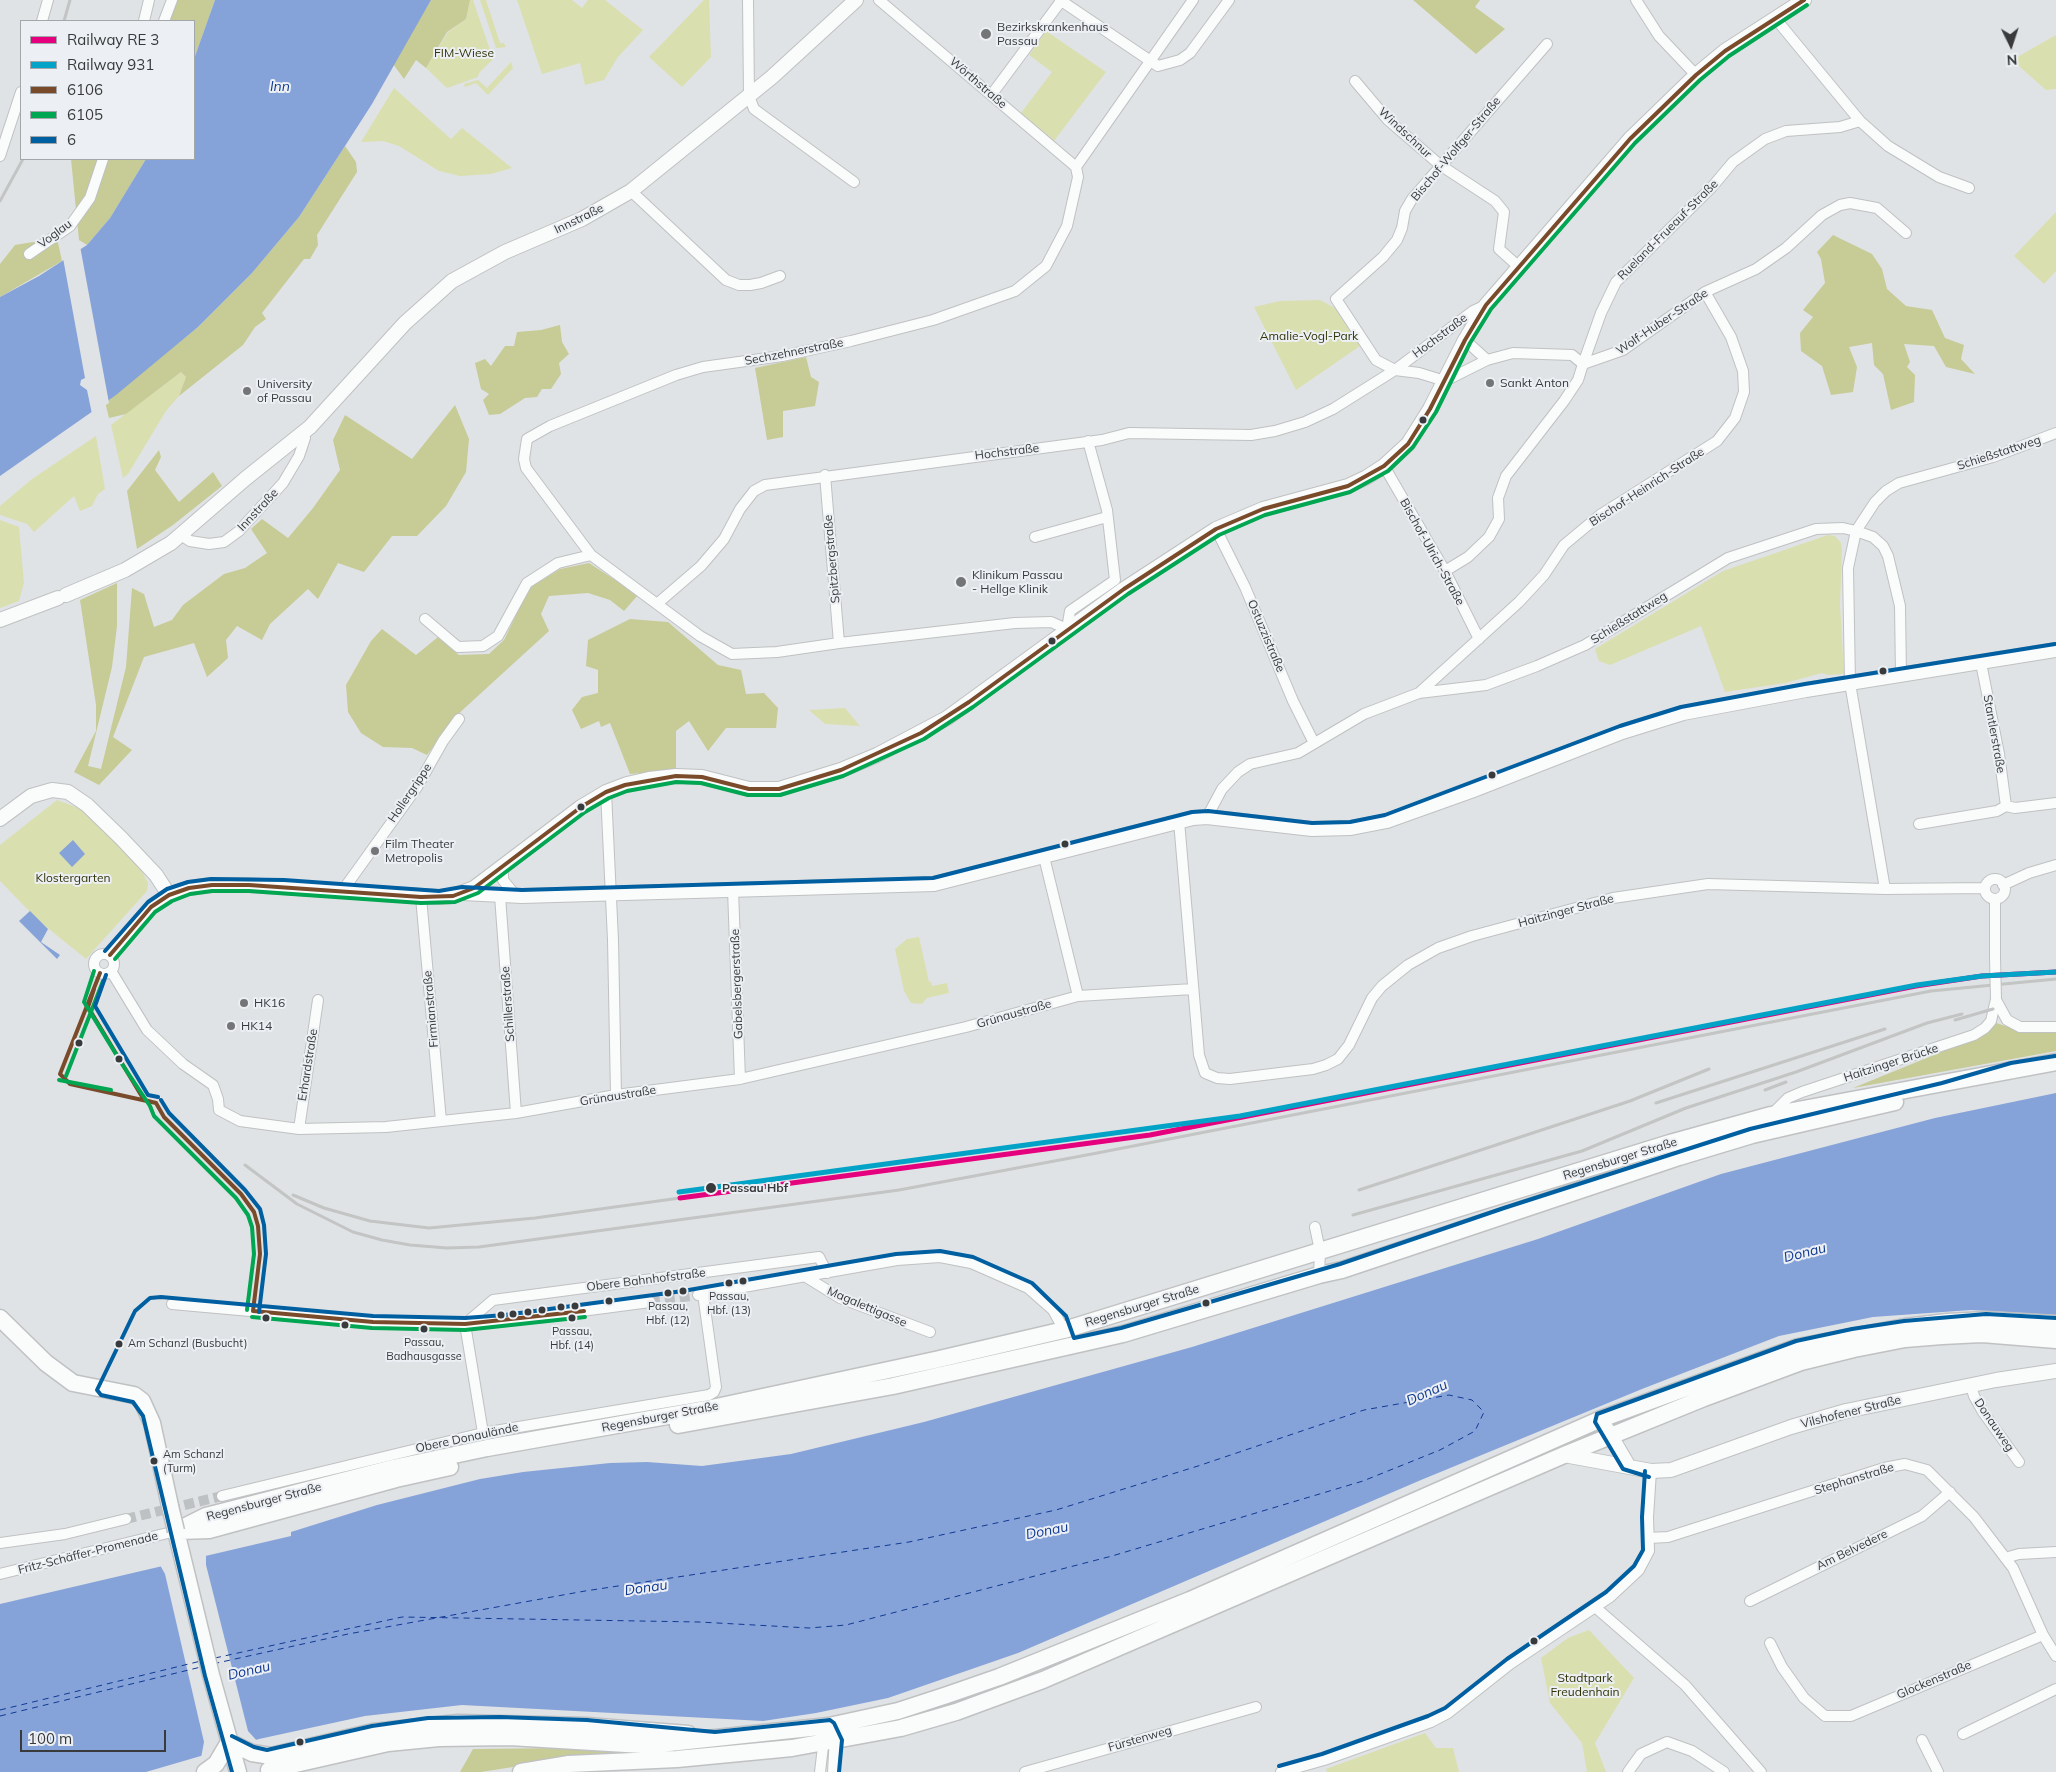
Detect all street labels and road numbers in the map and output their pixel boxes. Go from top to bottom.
street label: Wörthstraße [946,54,1010,112]
street label: Bischof-Wolfger-Straße [1408,94,1504,204]
street label: Windschnur [1375,105,1435,161]
street label: Rueland-Frueauf-Straße [1615,177,1721,283]
street label: Innstraße [552,201,606,237]
street label: Voglau [35,217,75,251]
street label: Wolf-Huber-Straße [1613,286,1711,358]
street label: Hochstraße [1410,311,1470,361]
street label: Sechzehnerstraße [743,335,845,369]
street label: Schießstattweg [1955,433,2043,473]
street label: Hochstraße [974,441,1040,463]
street label: Bischof-Heinrich-Straße [1587,445,1707,529]
street label: Innstraße [235,486,281,534]
street label: Bischof-Ulrich-Straße [1397,496,1467,608]
street label: Spitzbergstraße [821,514,843,604]
street label: Schießstattweg [1588,589,1670,647]
street label: Ostuzzistraße [1244,598,1288,674]
street label: Stantlerstraße [1980,694,2008,774]
street label: Hollergrippe [385,761,435,825]
street label: Haitzinger Straße [1517,891,1615,931]
street label: Gabelsbergerstraße [728,929,746,1039]
street label: Schillerstraße [498,966,518,1042]
street label: Firmianstraße [420,970,442,1048]
street label: Grünaustraße [975,996,1053,1032]
street label: Erhardstraße [295,1028,321,1102]
street label: Haitzinger Brücke [1842,1041,1940,1085]
street label: Grünaustraße [579,1083,657,1109]
street label: Regensburger Straße [1561,1135,1679,1183]
street label: Obere Bahnhofstraße [586,1266,706,1294]
street label: Regensburger Straße [1083,1282,1201,1330]
street label: Magalettigasse [825,1284,909,1330]
street label: Vilshofener Straße [1799,1393,1903,1431]
street label: Donauweg [1971,1396,2017,1454]
street label: Regensburger Straße [601,1399,719,1435]
street label: Obere Donaulände [414,1420,520,1456]
street label: Stephanstraße [1813,1460,1895,1498]
street label: Regensburger Straße [205,1480,323,1524]
street label: Am Belvedere [1814,1527,1890,1573]
street label: Fritz-Schäffer-Promenade [17,1529,159,1577]
street label: Glockenstraße [1894,1658,1974,1702]
street label: Fürstenweg [1107,1723,1173,1755]

